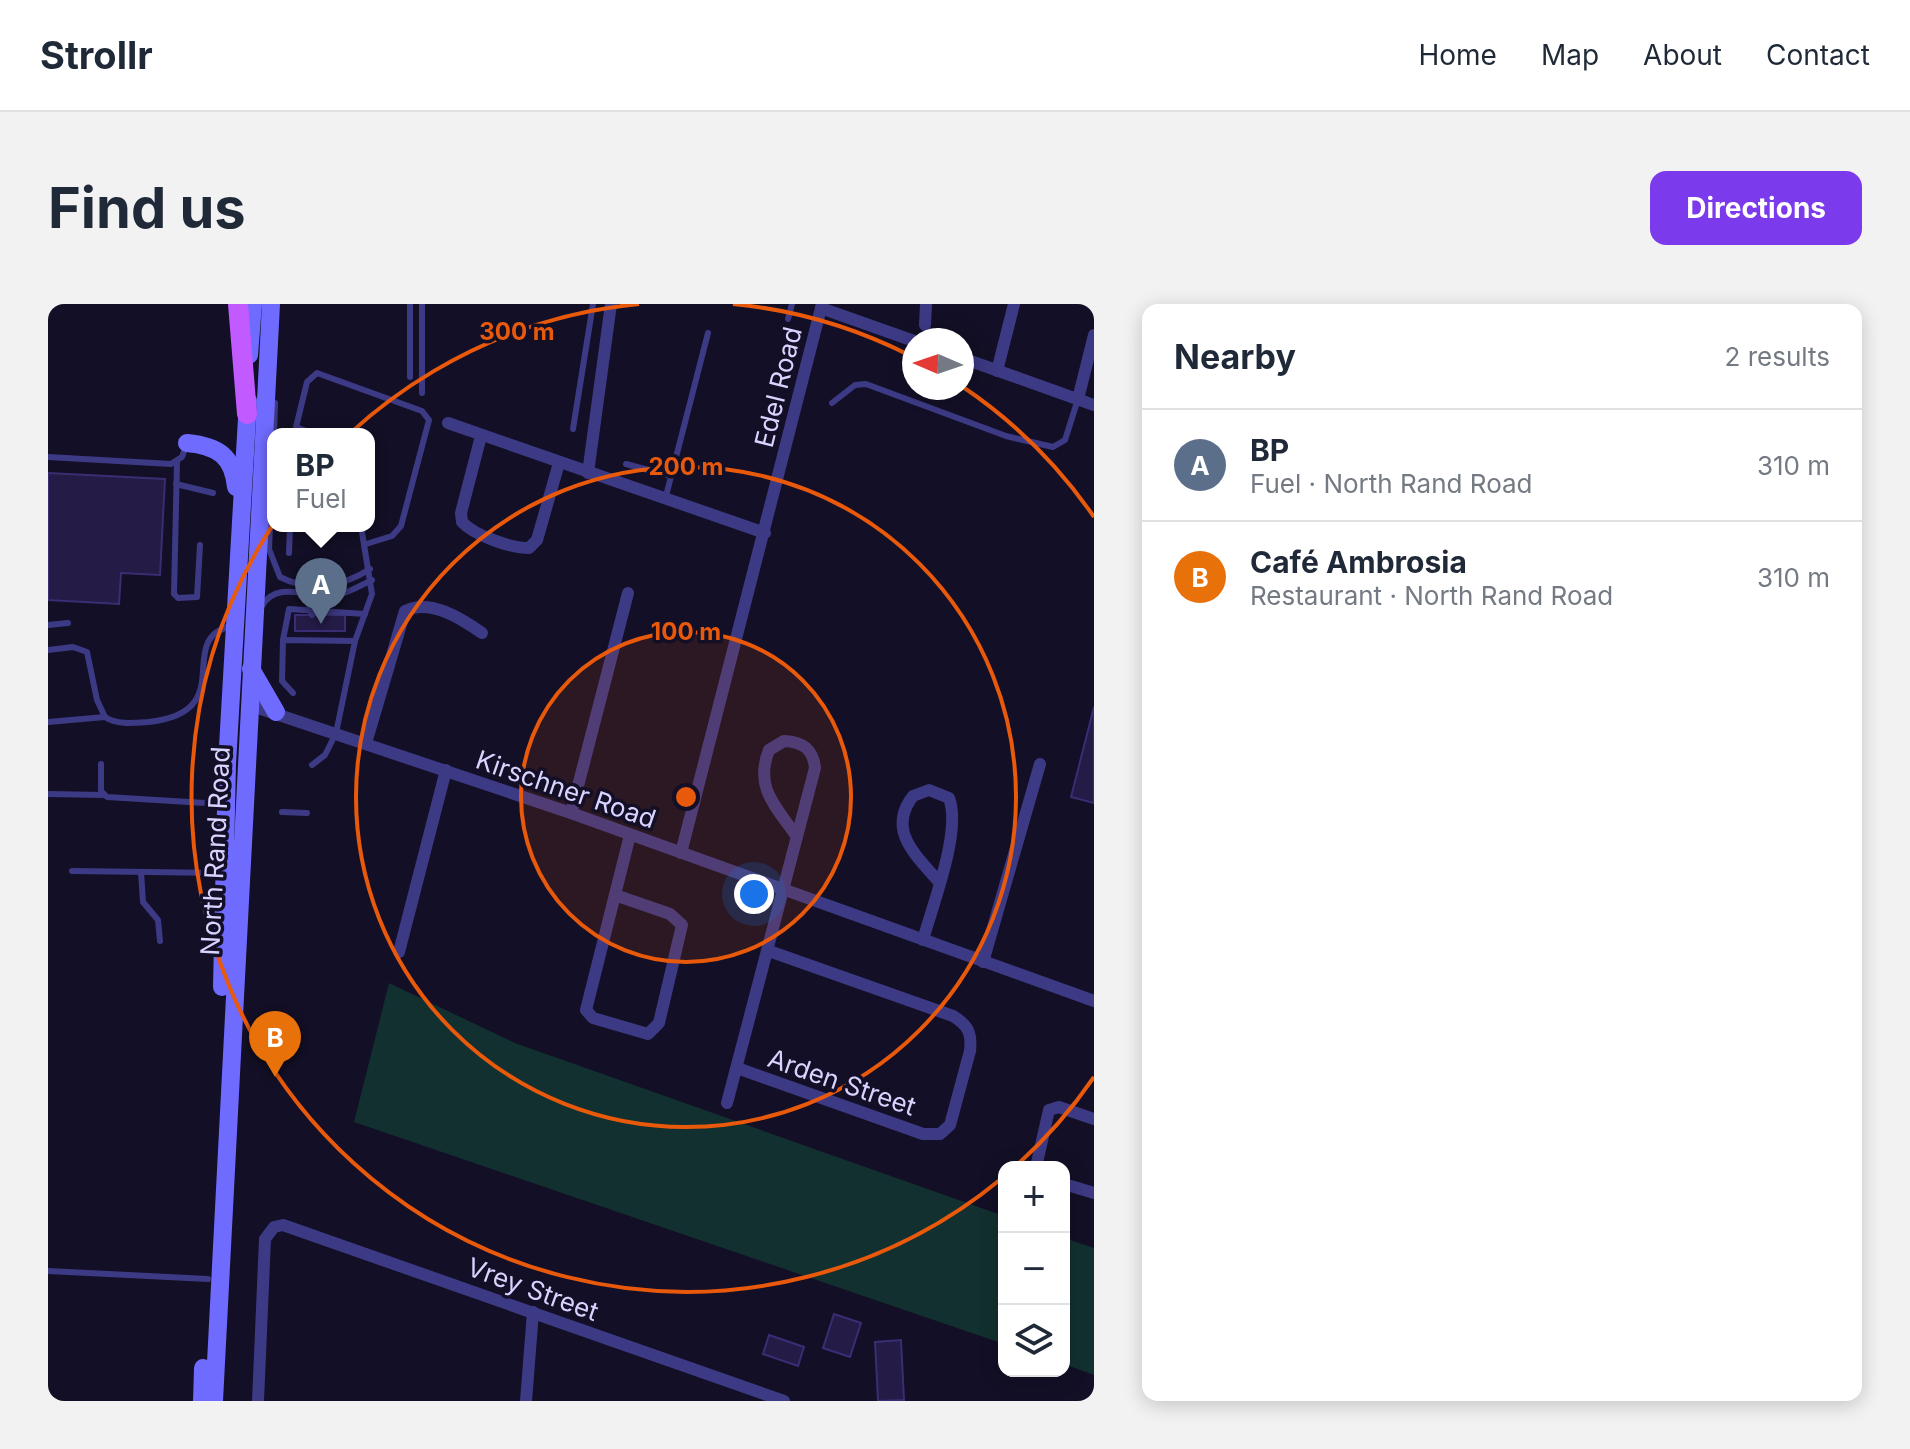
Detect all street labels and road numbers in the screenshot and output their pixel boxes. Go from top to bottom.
street label: Edel Road [748,324,808,450]
street label: Kirschner Road [472,744,660,834]
street label: North Rand Road [194,746,236,956]
street label: Arden Street [764,1042,920,1122]
street label: Vrey Street [463,1251,603,1327]

